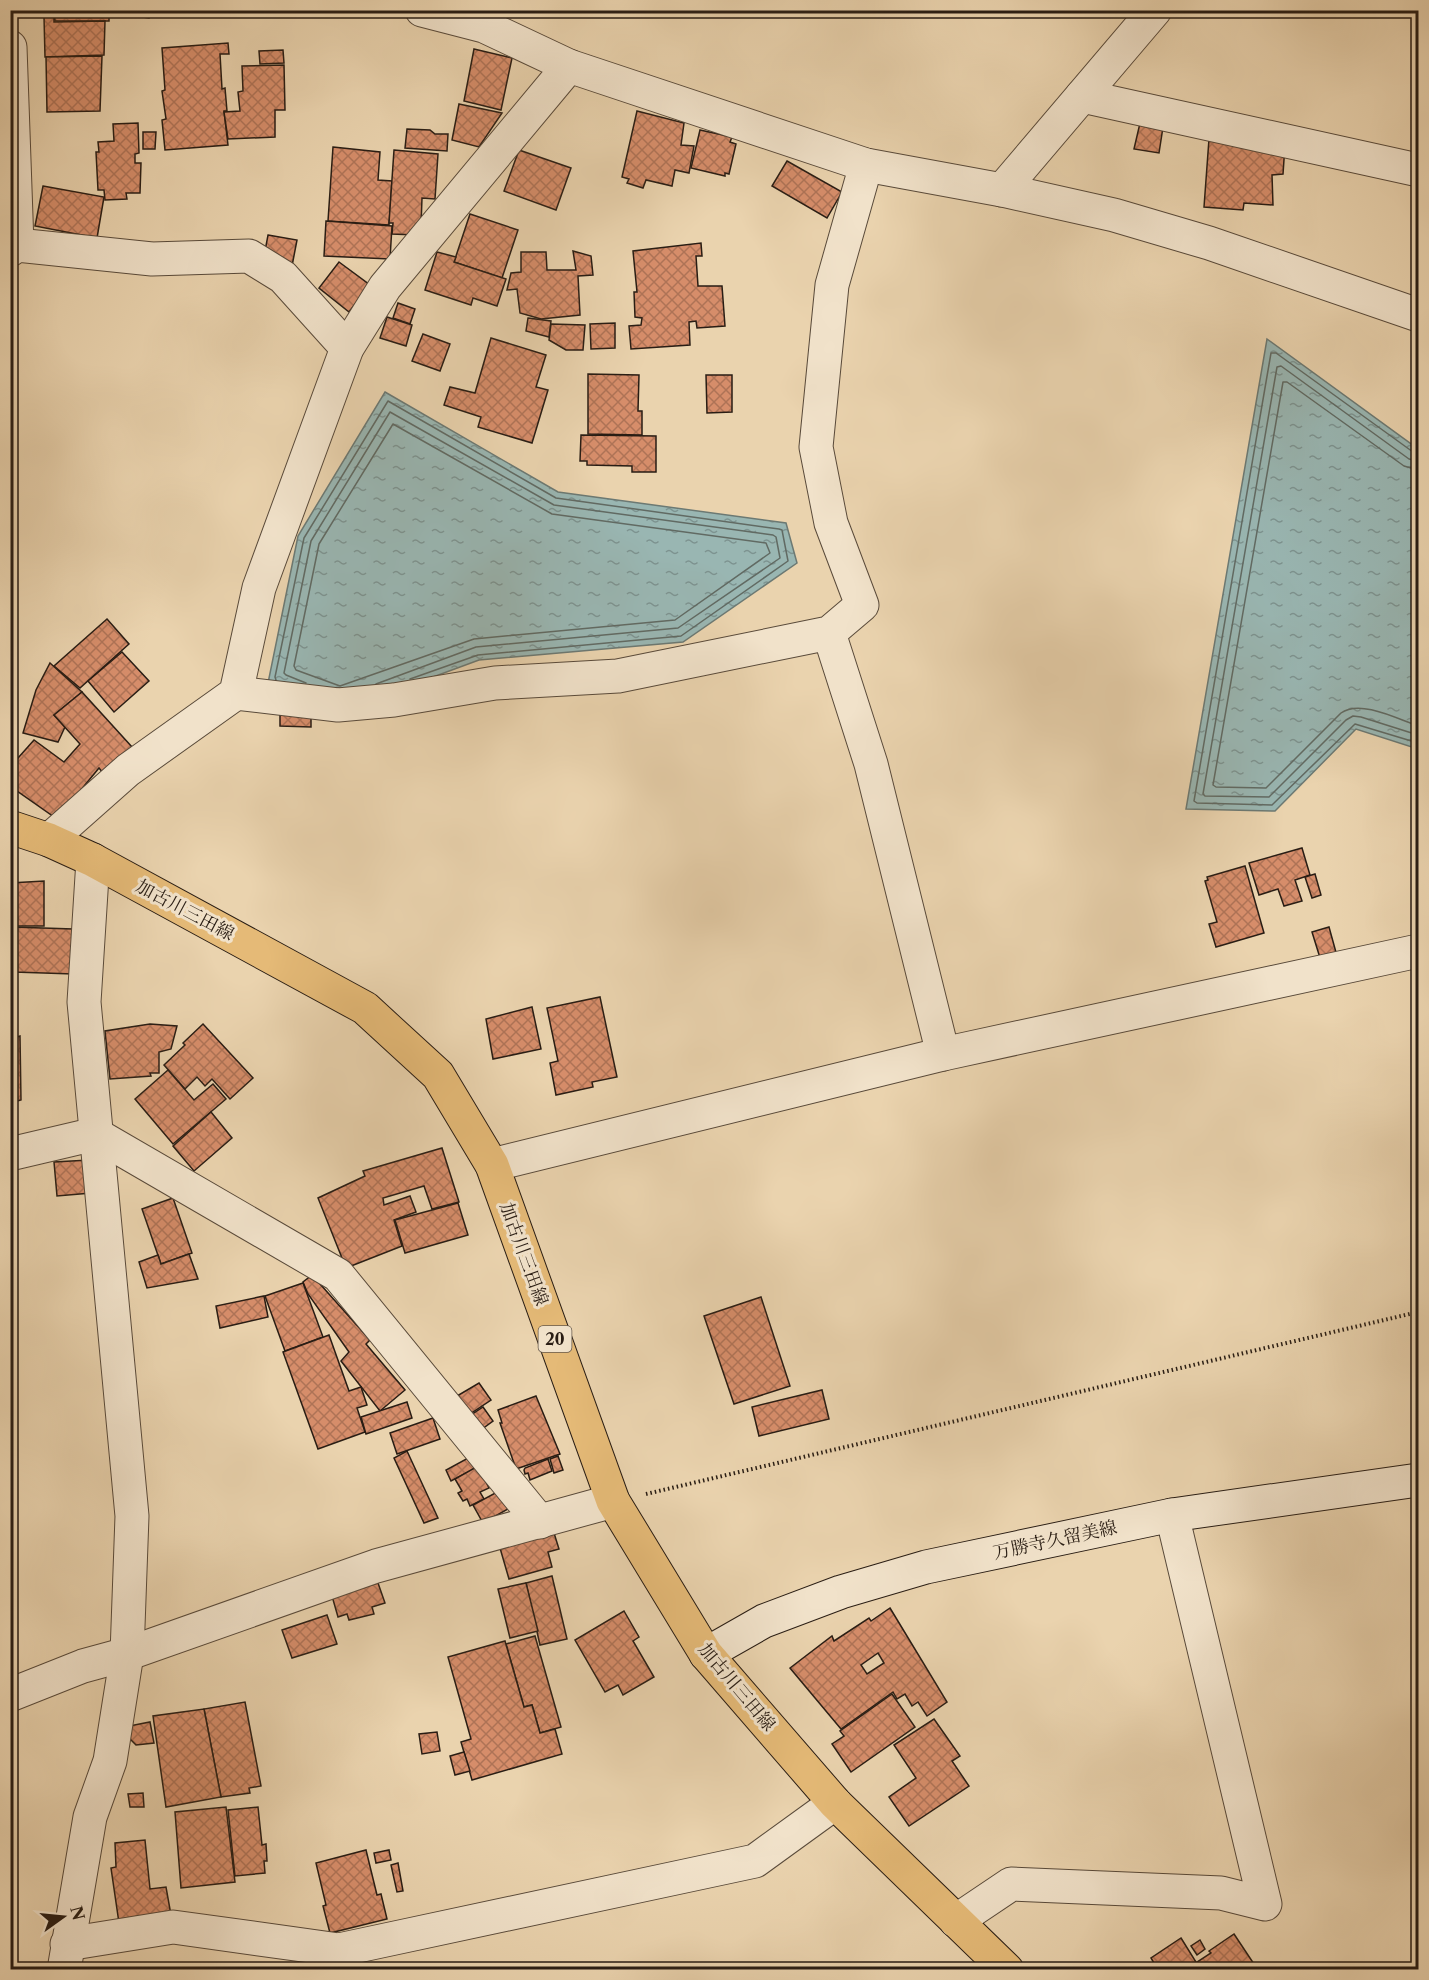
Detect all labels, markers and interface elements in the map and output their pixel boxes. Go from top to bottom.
street label: 加古川三田線 [132,875,238,945]
street label: 加古川三田線 [495,1199,553,1309]
road number: 20 [538,1326,572,1352]
street label: 万勝寺久留美線 [991,1516,1119,1564]
street label: 加古川三田線 [694,1639,780,1735]
north arrow [33,1887,93,1947]
text: N [66,1904,89,1923]

